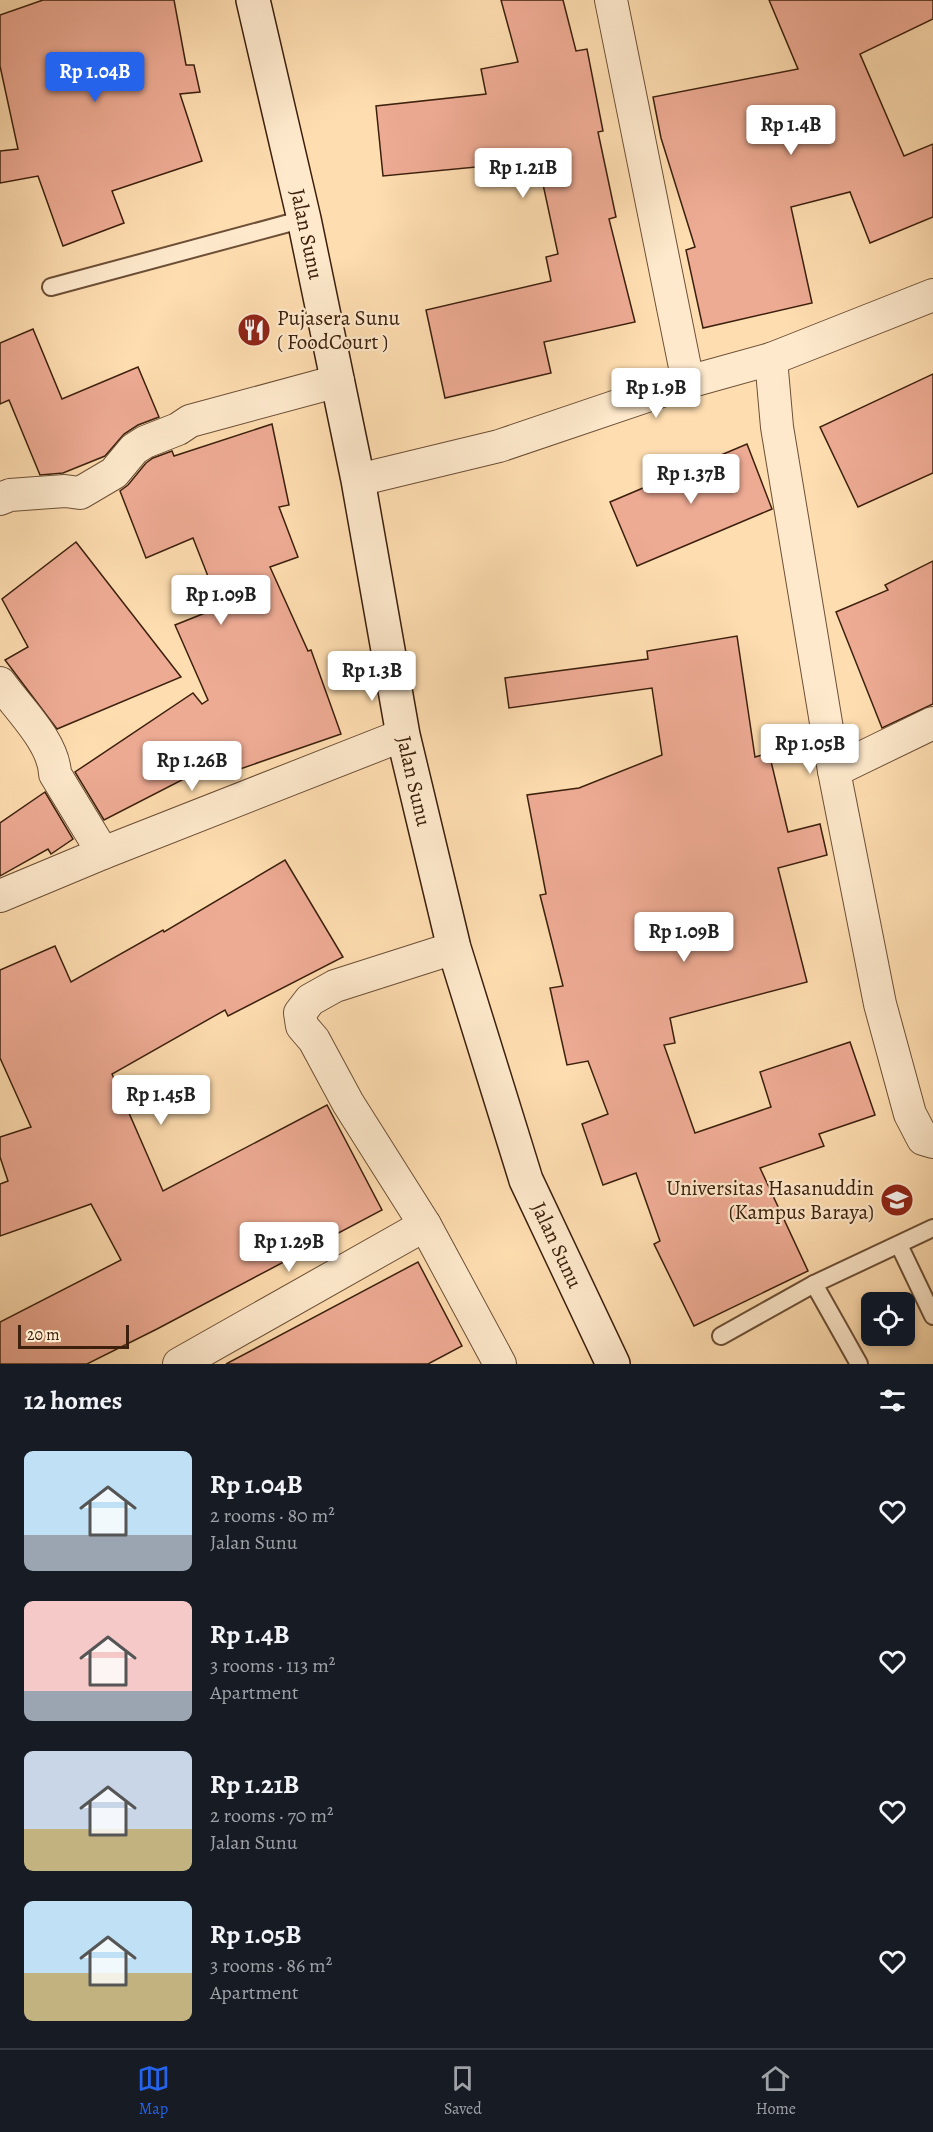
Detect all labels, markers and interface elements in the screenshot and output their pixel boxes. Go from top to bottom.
pin: Rp 1.04B [33,52,157,103]
text: Rp 1.04B [59,58,131,85]
pin: Rp 1.4B [736,105,846,156]
text: Rp 1.4B [760,111,822,138]
pin: Rp 1.21B [461,148,585,199]
text: Rp 1.21B [489,154,557,181]
street label: Jalan Sunu [284,186,330,283]
place label: Pujasera Sunu ( FoodCourt ) [277,304,401,356]
restaurant icon: Pujasera Sunu ( FoodCourt ) [236,312,272,348]
pin: Rp 1.9B [601,368,711,419]
text: Rp 1.9B [625,374,687,401]
pin: Rp 1.37B [629,454,753,505]
text: Rp 1.37B [657,460,725,487]
pin: Rp 1.09B [159,575,283,626]
text: Rp 1.09B [185,581,257,608]
pin: Rp 1.3B [317,651,427,702]
text: Rp 1.3B [342,657,402,684]
pin: Rp 1.05B [748,724,872,775]
text: Rp 1.05B [775,730,845,757]
street label: Jalan Sunu [390,733,438,830]
pin: Rp 1.26B [130,741,254,792]
text: Rp 1.26B [157,747,227,774]
pin: Rp 1.09B [622,912,746,963]
text: Rp 1.09B [648,918,720,945]
pin: Rp 1.45B [99,1075,223,1126]
text: Rp 1.45B [126,1081,196,1108]
place label: Universitas Hasanuddin (Kampus Baraya) [666,1174,874,1226]
school or university icon: Universitas Hasanuddin (Kampus Baraya) [879,1182,915,1218]
street label: Jalan Sunu [525,1197,589,1293]
pin: Rp 1.29B [227,1222,351,1273]
text: Rp 1.29B [254,1228,324,1255]
map controls [861,1292,915,1346]
button: locate [861,1292,915,1346]
scale bar [18,1322,129,1350]
text: 20 m [27,1324,60,1346]
text: 12 homes [24,1383,122,1418]
icon: filters [876,1384,909,1417]
text: Rp 1.04B [210,1467,303,1502]
icon: home [72,1475,144,1547]
icon: heart [876,1495,909,1528]
text: 2 rooms · 80 m² [210,1502,335,1529]
text: Jalan Sunu [210,1529,298,1556]
text: Rp 1.4B [210,1617,290,1652]
icon: home [72,1625,144,1697]
icon: heart [876,1645,909,1678]
text: 3 rooms · 113 m² [210,1652,335,1679]
text: Apartment [210,1679,299,1706]
text: Rp 1.21B [210,1767,299,1802]
icon: home [72,1775,144,1847]
icon: heart [876,1795,909,1828]
text: 2 rooms · 70 m² [210,1802,334,1829]
text: Jalan Sunu [210,1829,298,1856]
text: Rp 1.05B [210,1917,302,1952]
icon: home [72,1925,144,1997]
icon: heart [876,1945,909,1978]
text: 3 rooms · 86 m² [210,1952,332,1979]
text: Apartment [210,1979,299,2006]
tab: Map [137,2062,170,2120]
tab: Saved [444,2062,482,2120]
tab: Home [756,2062,796,2120]

